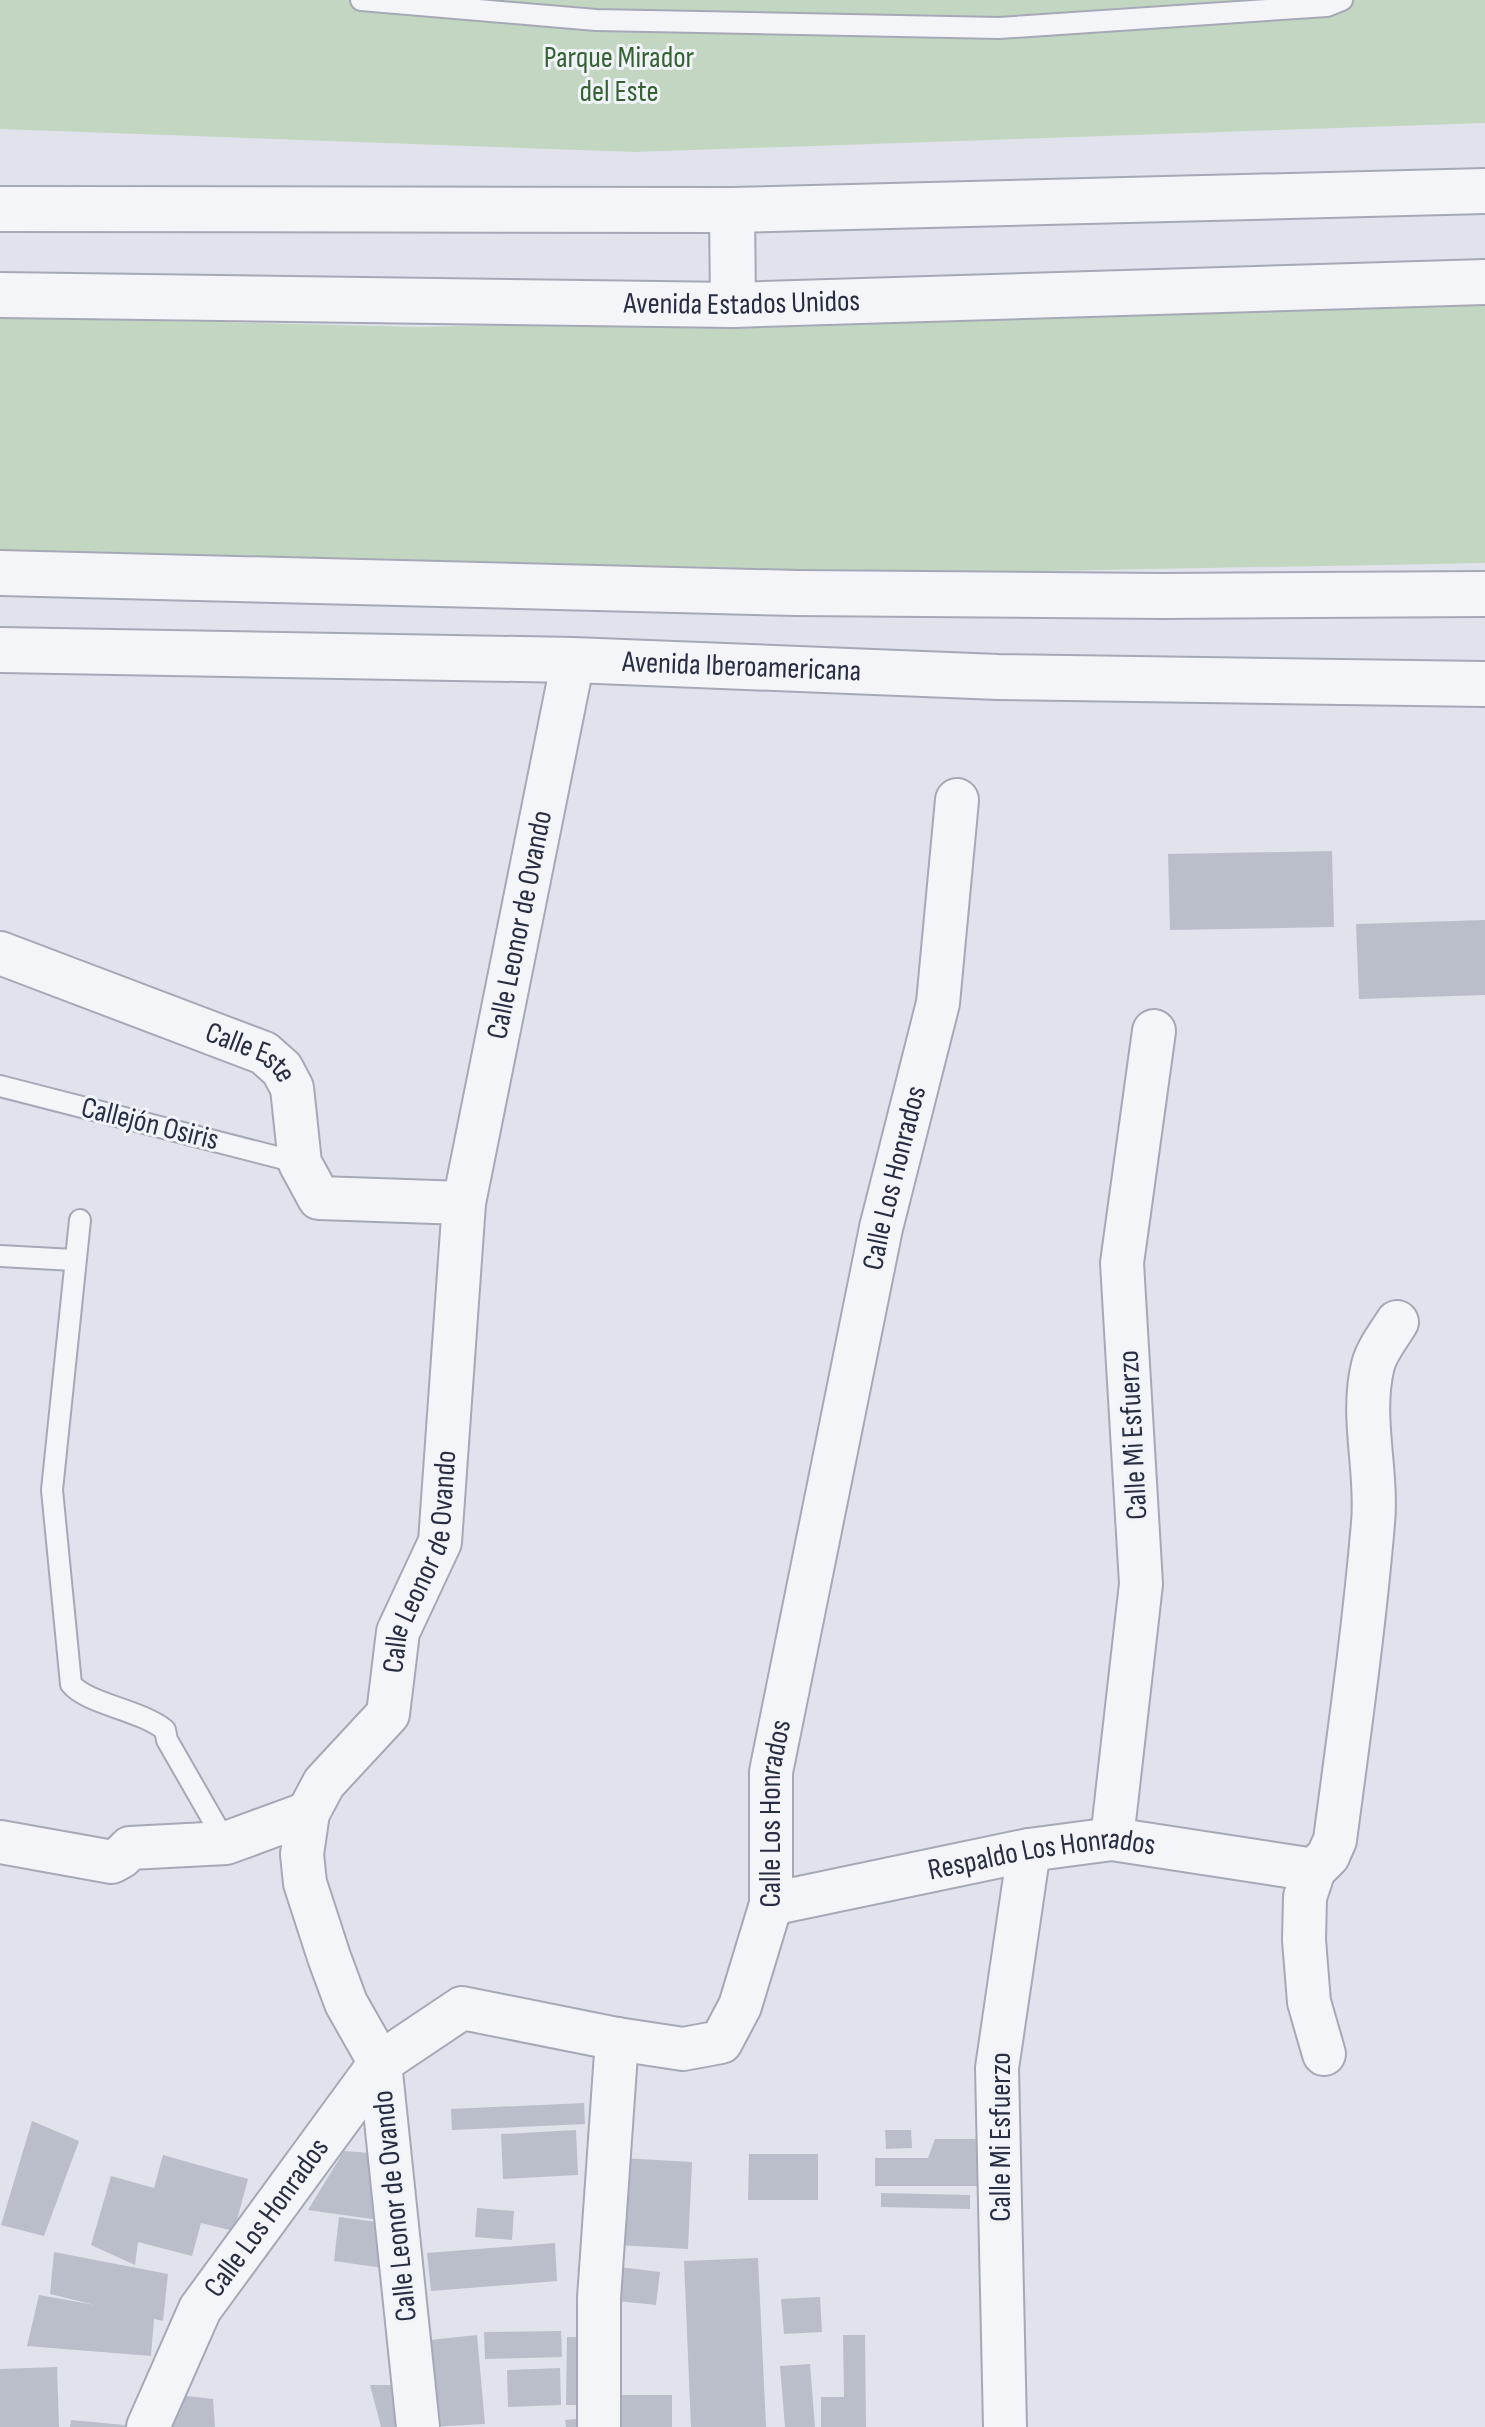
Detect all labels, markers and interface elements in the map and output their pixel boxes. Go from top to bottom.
park label: Parque Mirador del Este [544,40,695,110]
street label: Avenida Estados Unidos [622,283,861,323]
street label: Avenida Iberoamericana [621,644,862,690]
street label: Calle Leonor de Ovando [479,807,560,1042]
street label: Calle Este [200,1014,304,1088]
street label: Calle Los Honrados [855,1082,934,1273]
street label: Callejón Osiris [78,1090,222,1158]
street label: Calle Mi Esfuerzo [1111,1349,1155,1521]
street label: Calle Leonor de Ovando [375,1449,464,1675]
street label: Calle Los Honrados [753,1717,799,1908]
street label: Respaldo Los Honrados [925,1821,1158,1889]
street label: Calle Mi Esfuerzo [983,2052,1019,2222]
street label: Calle Leonor de Ovando [365,2089,425,2323]
street label: Calle Los Honrados [197,2131,337,2304]

